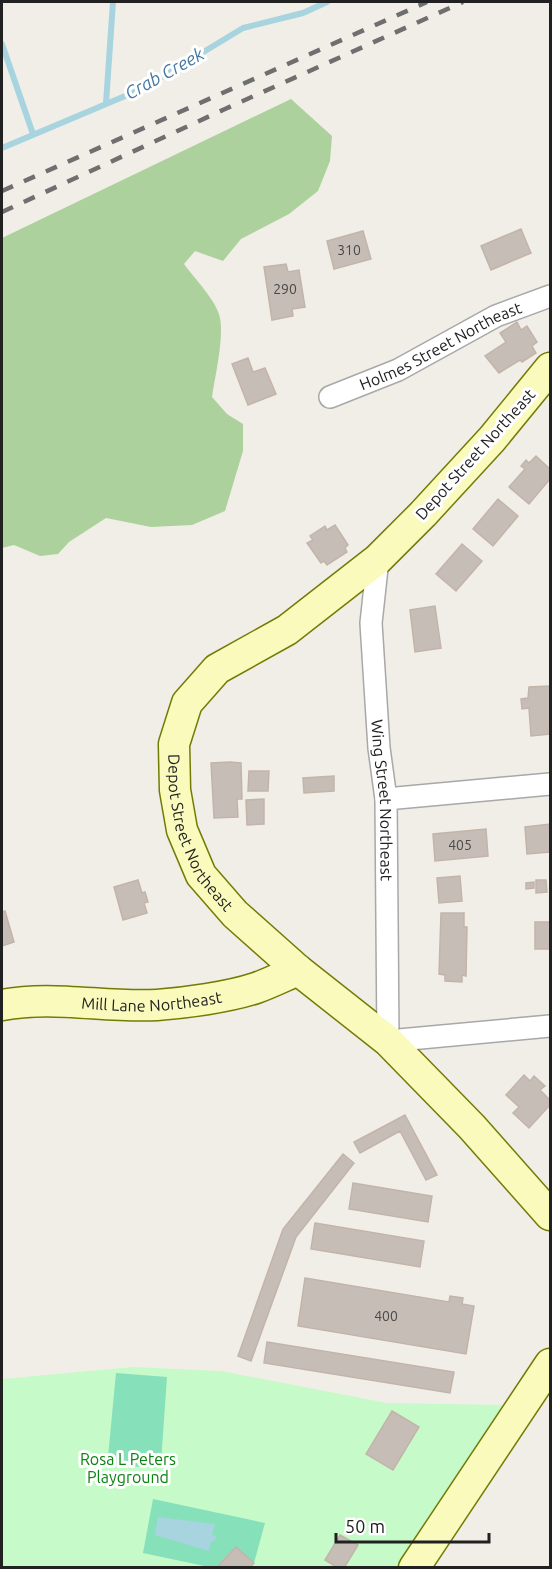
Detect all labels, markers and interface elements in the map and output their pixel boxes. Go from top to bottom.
water label: Crab Creek [121,43,208,103]
house number: 310 [337,242,361,258]
house number: 290 [273,281,297,297]
street label: Holmes Street Northeast [357,298,525,393]
street label: Depot Street Northeast [412,384,539,523]
street label: Wing Street Northeast [368,719,396,882]
street label: Depot Street Northeast [165,754,237,915]
house number: 405 [448,837,472,853]
street label: Mill Lane Northeast [81,988,224,1014]
house number: 400 [374,1308,398,1324]
park label: Rosa L Peters Playground [80,1450,176,1486]
scale bar [336,1506,489,1544]
text: 50 m [345,1516,385,1536]

